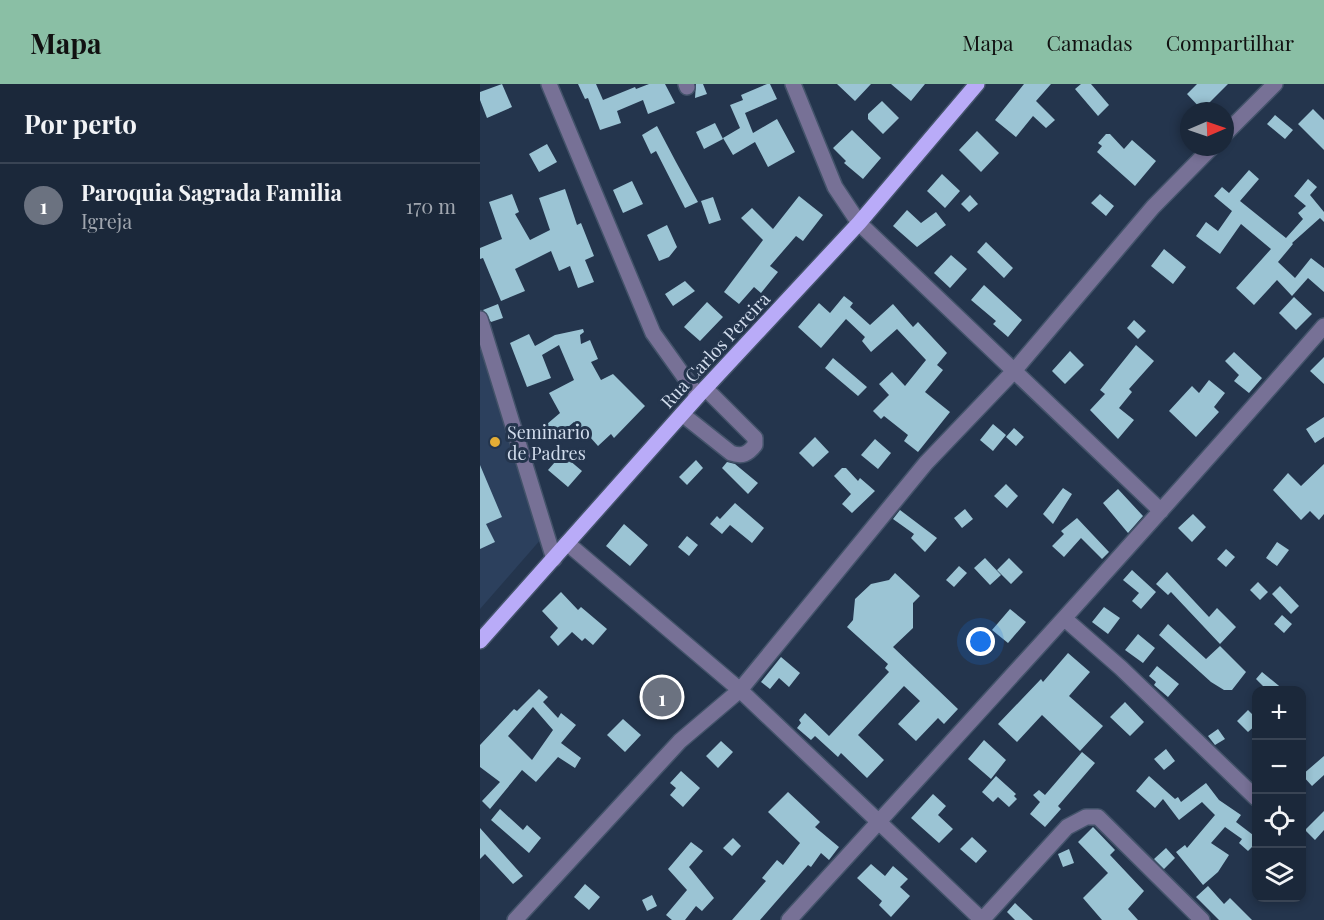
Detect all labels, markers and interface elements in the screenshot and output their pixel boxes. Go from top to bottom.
text: Mapa [30,24,102,61]
text: Mapa [962,28,1014,56]
text: Camadas [1047,28,1133,56]
text: Compartilhar [1166,28,1294,56]
north arrow [1180,102,1234,156]
text: Por perto [24,106,137,141]
text: Paroquia Sagrada Familia [81,177,342,207]
text: 1 [40,192,47,219]
text: 170 m [406,192,456,219]
text: Igreja [81,207,132,234]
street label: Rua Carlos Pereira [655,287,775,413]
place label: Seminario de Padres [507,420,590,465]
marker: Seminario de Padres [488,435,502,449]
your location [966,627,995,656]
pin: 1 [642,674,681,720]
map controls [1252,686,1306,902]
button: + [1252,686,1306,740]
button: − [1252,740,1306,794]
button: locate [1252,794,1306,848]
button: layers [1252,848,1306,902]

